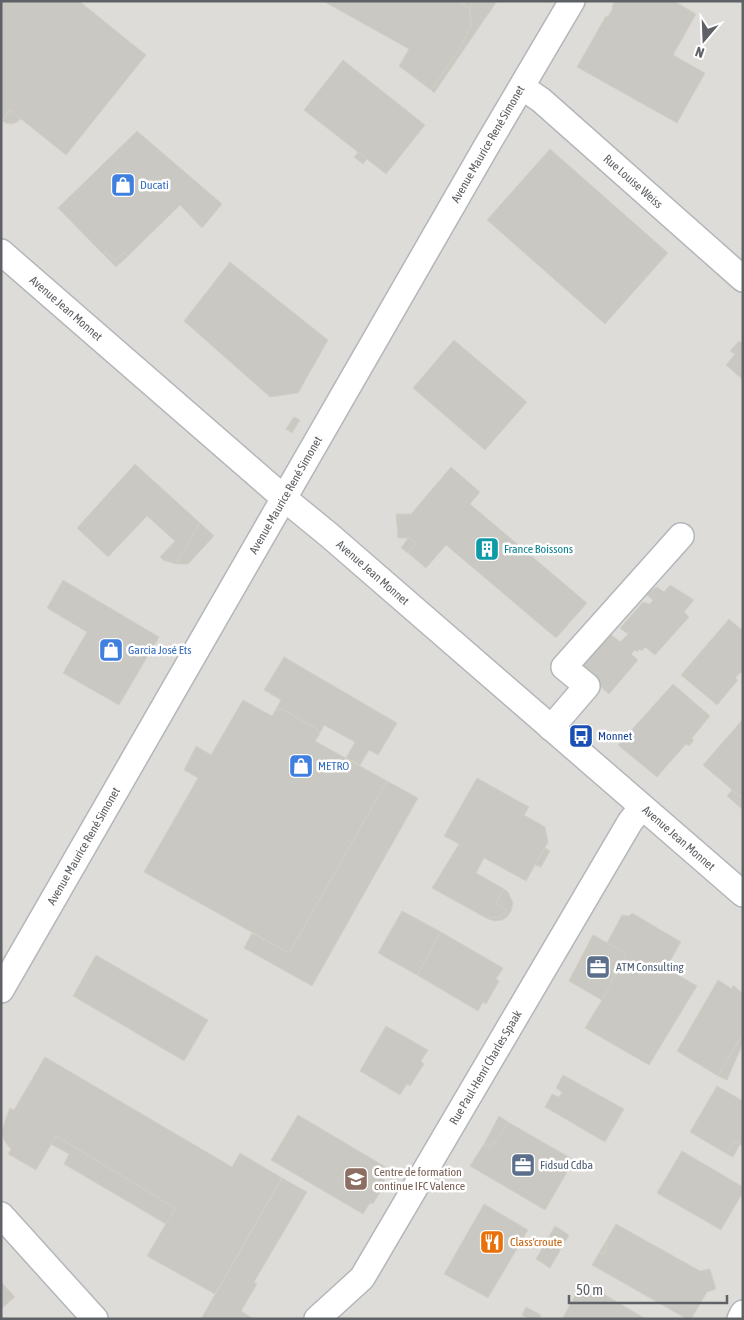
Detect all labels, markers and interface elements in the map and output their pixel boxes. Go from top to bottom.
north arrow [679,15,729,65]
text: N [693,43,706,61]
street label: Avenue Maurice René Simonet [448,83,528,205]
street label: Rue Louise Weiss [601,152,665,211]
shop icon: Ducati [110,172,136,198]
place label: Ducati [140,178,169,192]
street label: Avenue Jean Monnet [27,273,105,344]
street label: Avenue Maurice René Simonet [246,433,325,556]
building icon: France Boissons [474,536,500,562]
street label: Avenue Jean Monnet [333,538,412,608]
place label: France Boissons [504,542,573,556]
shop icon: Garcia José Ets [98,637,124,663]
place label: Garcia José Ets [128,643,192,657]
bus stop icon: Monnet [568,723,594,749]
place label: Monnet [598,729,633,743]
shop icon: METRO [288,753,314,779]
place label: METRO [318,759,349,773]
street label: Avenue Maurice René Simonet [44,784,123,907]
street label: Avenue Jean Monnet [639,803,718,874]
office icon: ATM Consulting [585,954,611,980]
place label: ATM Consulting [616,960,684,974]
street label: Rue Paul-Henri Charles Spaak [447,1007,525,1127]
office icon: Fidsud Cdba [510,1152,536,1178]
place label: Fidsud Cdba [540,1158,593,1172]
place label: Centre de formation continue IFC Valence [374,1165,465,1193]
school or university icon: Centre de formation continue IFC Valence [343,1166,369,1192]
restaurant icon: Class'croute [479,1229,505,1255]
place label: Class'croute [510,1235,562,1249]
scale bar [569,1272,726,1304]
text: 50 m [576,1281,603,1298]

